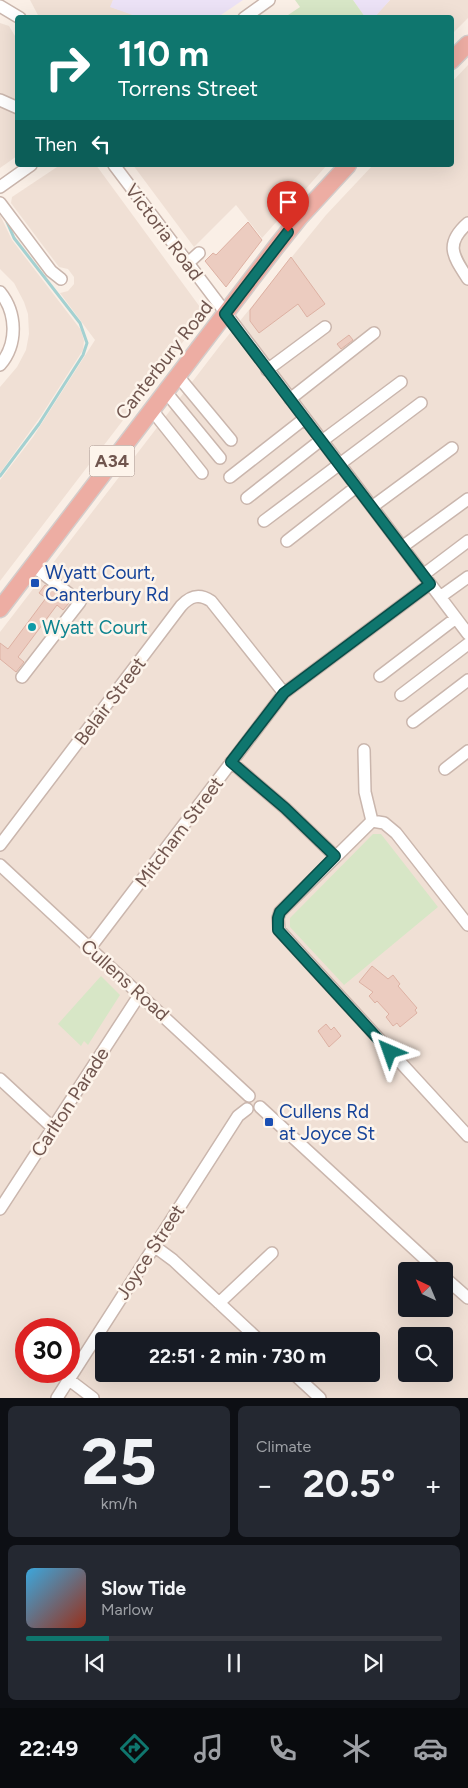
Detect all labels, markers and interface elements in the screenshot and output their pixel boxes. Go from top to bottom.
text: 110 m [118,33,209,75]
icon: right [35,35,100,100]
text: Torrens Street [118,75,258,102]
icon: left [87,130,115,158]
text: Then [35,133,77,156]
street label: Victoria Road [120,179,208,285]
pin [267,181,309,232]
icon: arrive [274,188,302,216]
street label: Canterbury Road [110,296,218,424]
road number: A34 [90,446,134,476]
place label: Wyatt Court, Canterbury Rd [45,561,169,606]
marker: Wyatt Court, Canterbury Rd [29,577,41,589]
place label: Wyatt Court [42,616,148,639]
marker: Wyatt Court [26,621,38,633]
street label: Belair Street [69,652,151,750]
street label: Mitcham Street [130,772,228,892]
street label: Cullens Road [76,934,174,1026]
position arrow [363,1025,415,1077]
street label: Carlton Parade [26,1043,114,1161]
place label: Cullens Rd at Joyce St [279,1100,375,1145]
marker: Cullens Rd at Joyce St [263,1116,275,1128]
street label: Joyce Street [111,1200,189,1304]
north arrow [398,1262,452,1318]
map controls [398,1262,453,1382]
speed limit sign: 30 [15,1318,80,1383]
button: search [398,1327,453,1382]
text: 22:51 · 2 min · 730 m [149,1345,326,1368]
text: 25 [81,1422,157,1500]
text: Climate [256,1437,311,1456]
text: 20.5° [303,1461,395,1507]
text: − [256,1468,273,1502]
text: + [425,1468,442,1502]
text: km/h [101,1494,137,1513]
text: Slow Tide [101,1577,186,1600]
text: Marlow [101,1600,153,1619]
icon: previous [81,1649,109,1677]
icon: pause [220,1649,248,1677]
icon: next [359,1649,387,1677]
icon: directions [117,1731,152,1766]
icon: music [191,1731,226,1766]
icon: phone [265,1731,300,1766]
icon: climate [339,1731,374,1766]
icon: car [413,1731,448,1766]
text: 22:49 [20,1735,78,1762]

